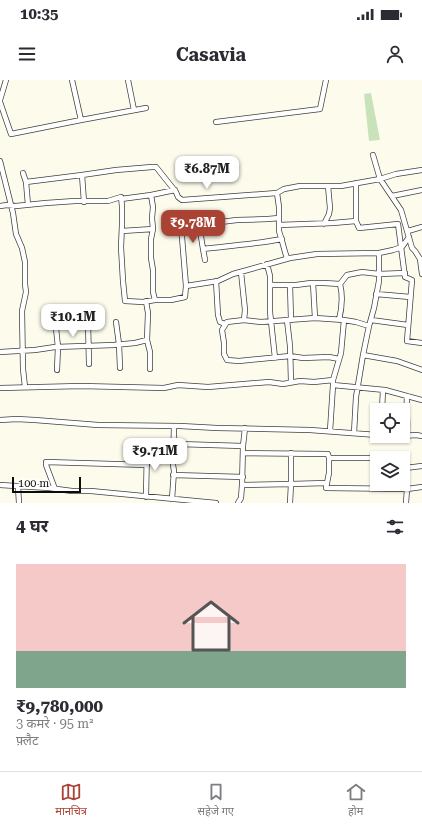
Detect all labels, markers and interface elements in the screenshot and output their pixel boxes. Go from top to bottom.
text: 10:35 [20,5,58,23]
icon: menu [16,43,38,65]
icon: person [384,43,406,65]
text: Casavia [176,44,246,65]
pin: ₹6.87M [174,156,240,190]
text: ₹6.87M [184,161,230,176]
pin: ₹9.78M [160,210,226,244]
text: ₹9.78M [170,215,216,230]
pin: ₹10.1M [40,304,106,338]
text: ₹10.1M [50,309,96,324]
map controls [370,403,410,491]
button: locate [370,403,410,443]
pin: ₹9.71M [122,438,188,472]
text: ₹9.71M [132,443,178,458]
button: layers [370,451,410,491]
scale bar [12,475,81,494]
text: 100 m [18,477,49,490]
text: 4 घर [16,516,48,536]
icon: filters [384,516,406,538]
icon: home [175,590,247,662]
text: ₹9,780,000 [16,696,103,716]
text: 3 कमरे · 95 m² [16,716,93,731]
text: फ़्लैट [16,733,39,748]
tab: मानचित्र [55,781,87,819]
tab: सहेजे गए [197,781,234,819]
tab: होम [345,781,367,819]

